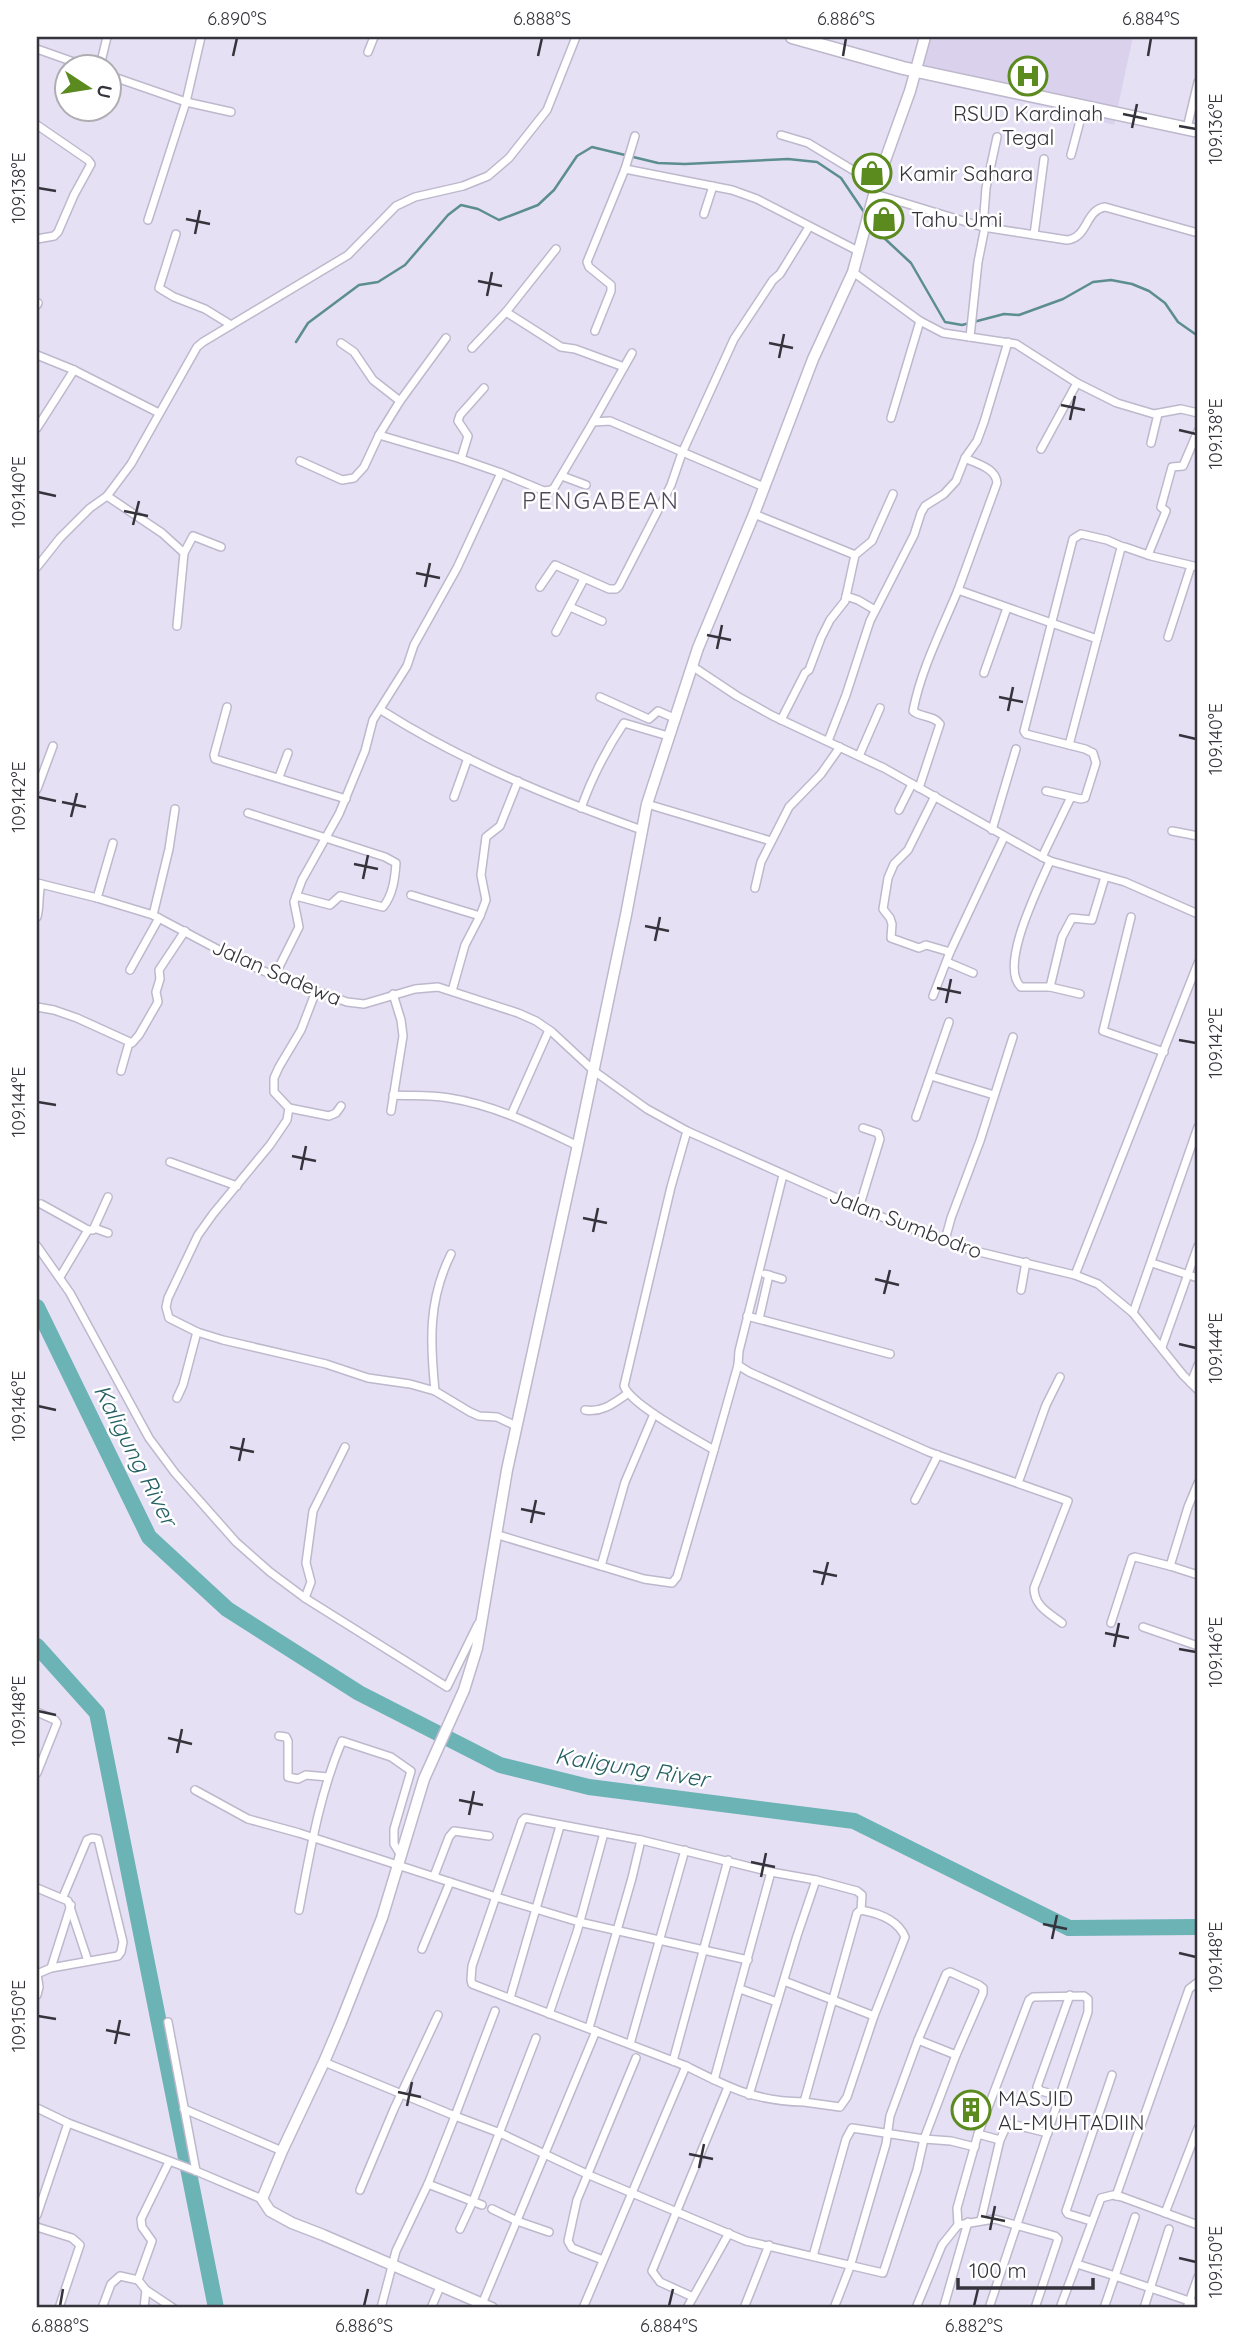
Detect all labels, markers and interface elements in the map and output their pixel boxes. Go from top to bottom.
text: 6.890°S [207,7,267,30]
text: 6.888°S [513,7,571,30]
text: 6.886°S [817,7,875,30]
text: 6.884°S [1122,7,1180,30]
north arrow [52,52,122,122]
hospital icon: RSUD Kardinah Tegal [1007,55,1049,97]
text: U [91,82,118,101]
text: 109.136°E [1204,93,1227,165]
place label: RSUD Kardinah Tegal [953,100,1103,150]
text: 109.138°E [7,152,30,224]
shop icon: Kamir Sahara [851,152,893,194]
place label: Kamir Sahara [899,160,1033,186]
shop icon: Tahu Umi [863,198,905,240]
place label: Tahu Umi [911,206,1003,232]
text: 109.138°E [1204,398,1227,470]
text: 109.140°E [7,456,30,528]
district label: PENGABEAN [522,485,680,515]
text: 109.140°E [1204,703,1227,775]
text: 109.142°E [7,761,30,833]
street label: Jalan Sadewa [208,933,346,1011]
text: 109.142°E [1204,1007,1227,1079]
text: 109.144°E [7,1067,30,1137]
street label: Jalan Sumbodro [826,1182,986,1264]
text: 109.144°E [1204,1313,1227,1383]
text: 109.146°E [7,1371,30,1441]
water label: Kaligung River [88,1379,186,1533]
text: 109.146°E [1204,1617,1227,1687]
text: 109.148°E [7,1676,30,1746]
water label: Kaligung River [553,1741,714,1794]
text: 109.148°E [1204,1922,1227,1992]
text: 109.150°E [7,1980,30,2052]
place label: MASJID AL-MUHTADIIN [998,2085,1145,2135]
building icon: MASJID AL-MUHTADIIN [950,2089,992,2131]
text: 109.150°E [1204,2226,1227,2298]
scale bar [958,2247,1093,2291]
text: 100 m [969,2257,1027,2283]
text: 6.888°S [31,2314,89,2337]
text: 6.886°S [335,2314,393,2337]
text: 6.884°S [640,2314,698,2337]
text: 6.882°S [945,2314,1003,2337]

